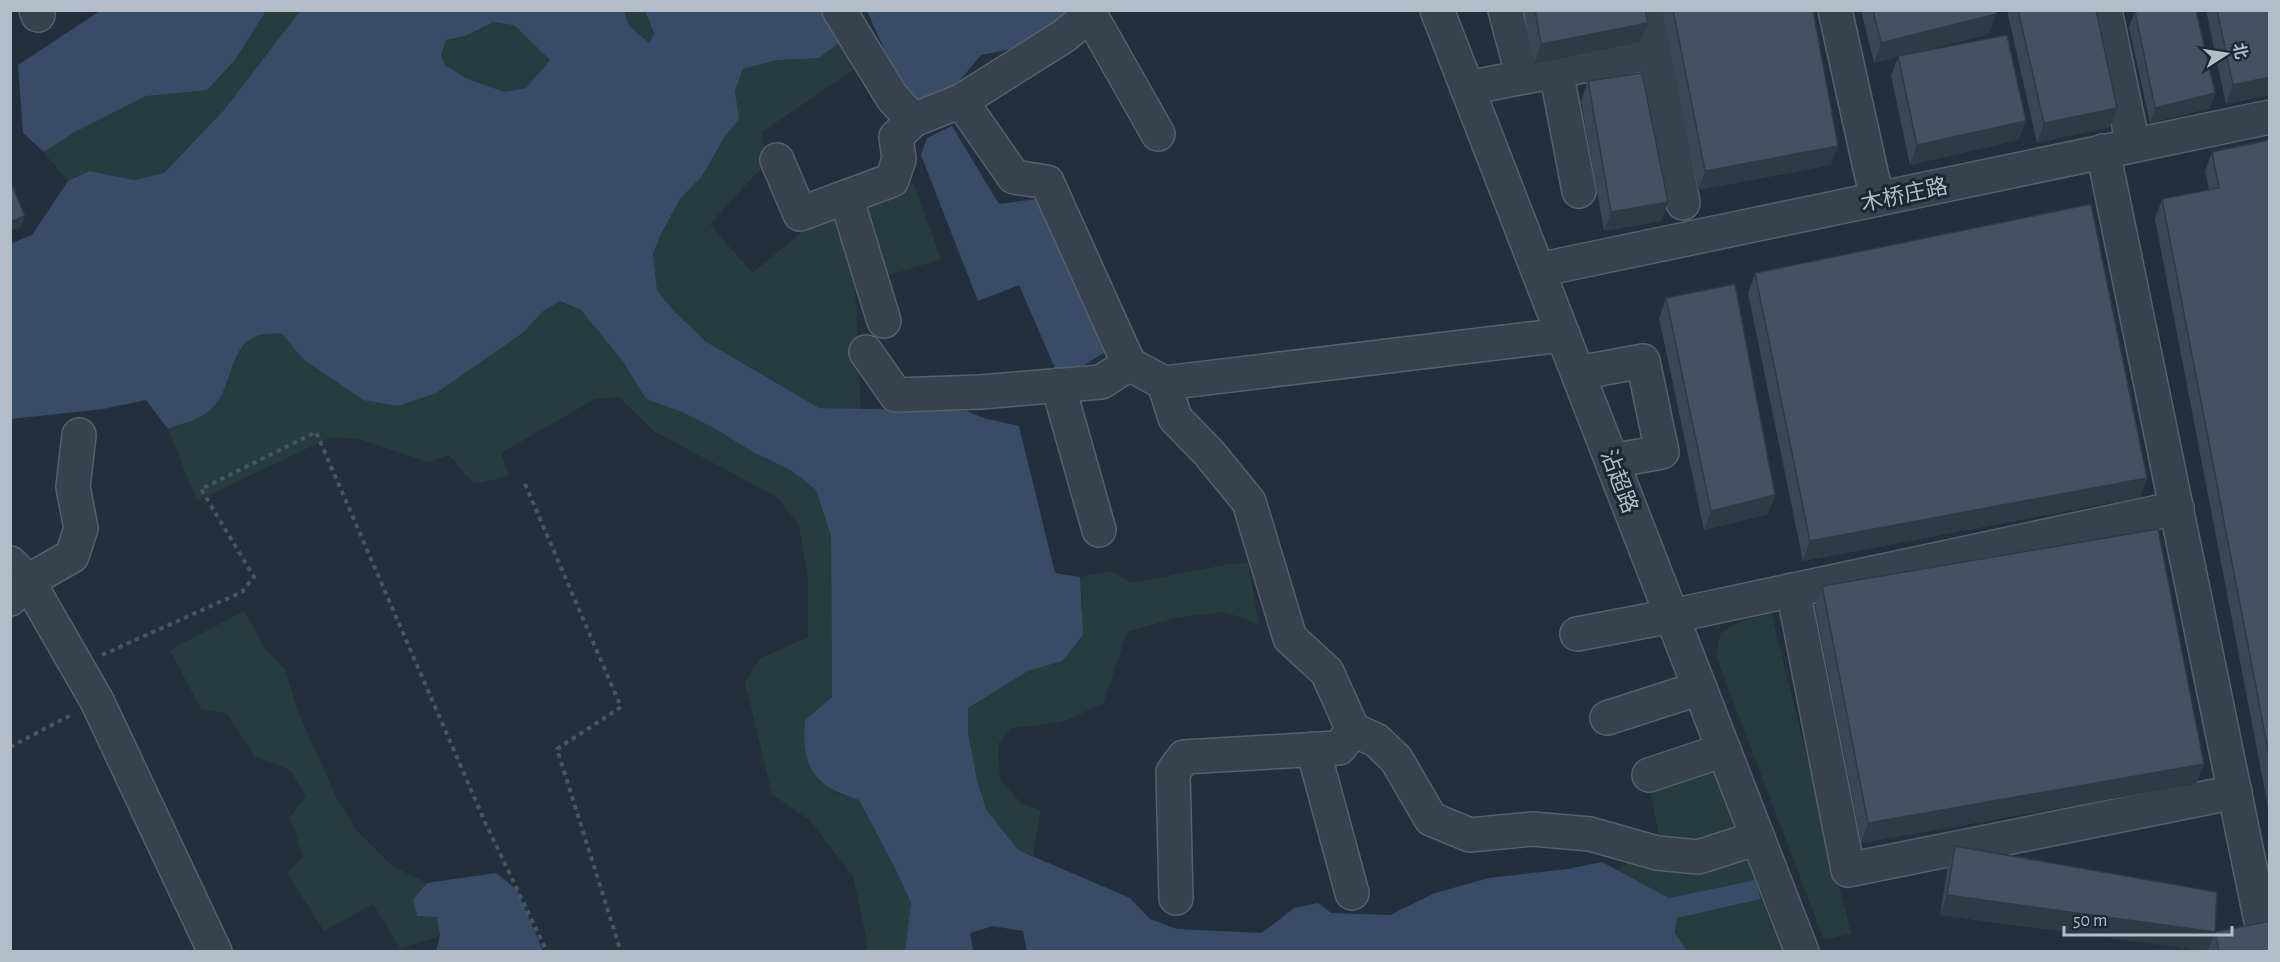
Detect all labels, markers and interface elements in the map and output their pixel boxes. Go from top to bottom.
north arrow [2196,24,2256,84]
text: 北 [2230,41,2250,61]
street label: 木桥庄路 [1859,174,1950,215]
street label: 沾超路 [1597,446,1642,516]
scale bar [2064,899,2232,937]
text: 50 m [2073,912,2107,930]

